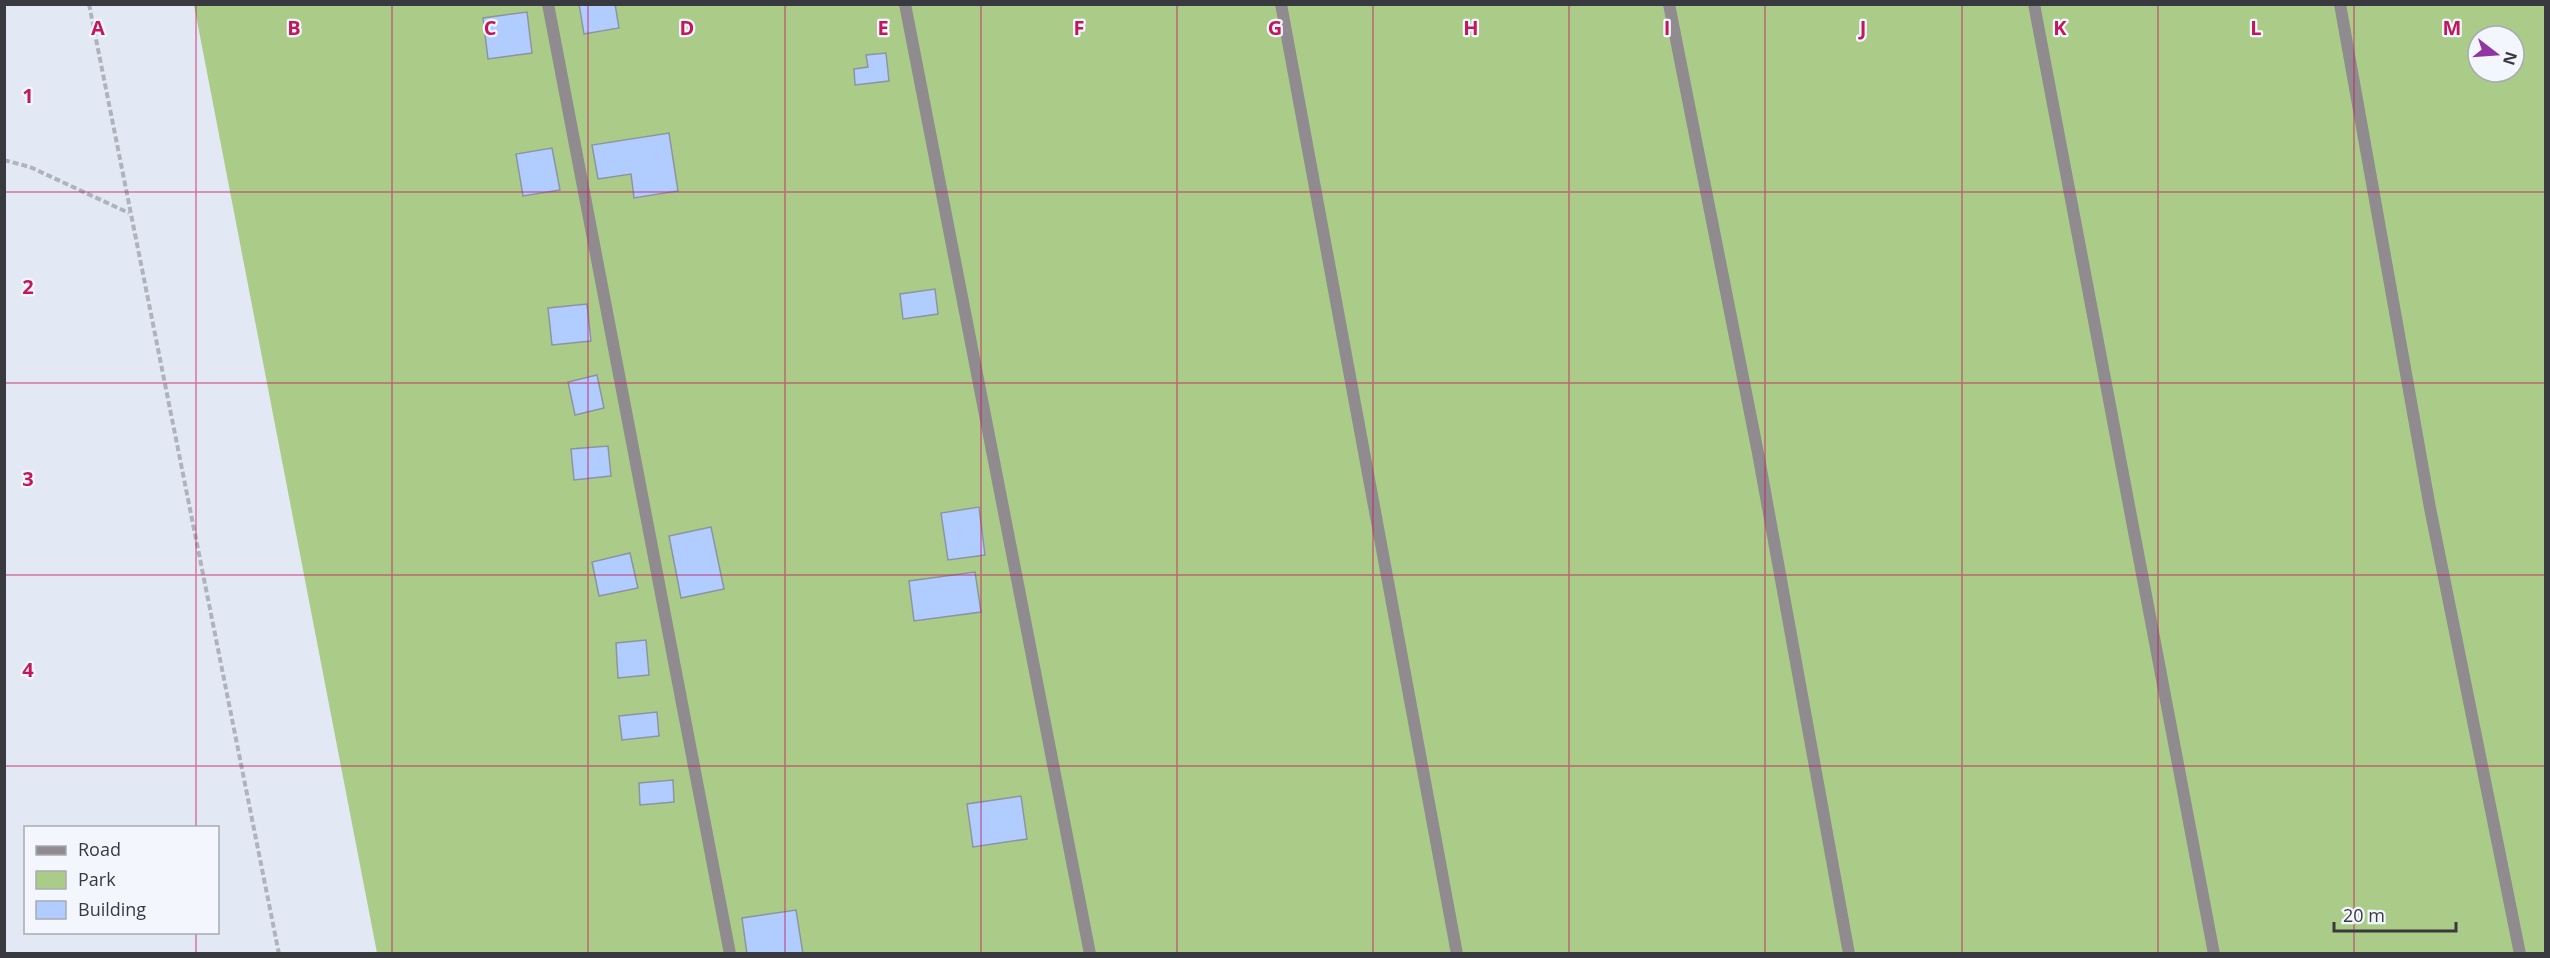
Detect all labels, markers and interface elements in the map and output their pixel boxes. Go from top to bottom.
text: A [91,14,105,41]
text: B [287,14,301,41]
text: C [484,14,497,41]
text: D [680,14,694,41]
text: E [877,14,889,41]
text: F [1074,14,1084,41]
text: G [1268,14,1282,41]
text: H [1463,14,1479,41]
text: I [1664,14,1670,41]
text: J [1858,14,1866,41]
text: K [2053,14,2067,41]
text: L [2250,14,2262,41]
text: M [2443,14,2461,41]
north arrow [2466,24,2526,84]
text: N [2498,49,2523,68]
text: 1 [22,82,34,109]
text: 2 [22,273,34,300]
text: 3 [22,465,34,492]
text: 4 [22,656,34,683]
legend [24,826,219,934]
text: Road [78,837,121,861]
text: Park [78,867,116,891]
scale bar [2334,895,2456,933]
text: Building [78,897,146,921]
text: 20 m [2343,903,2385,927]

